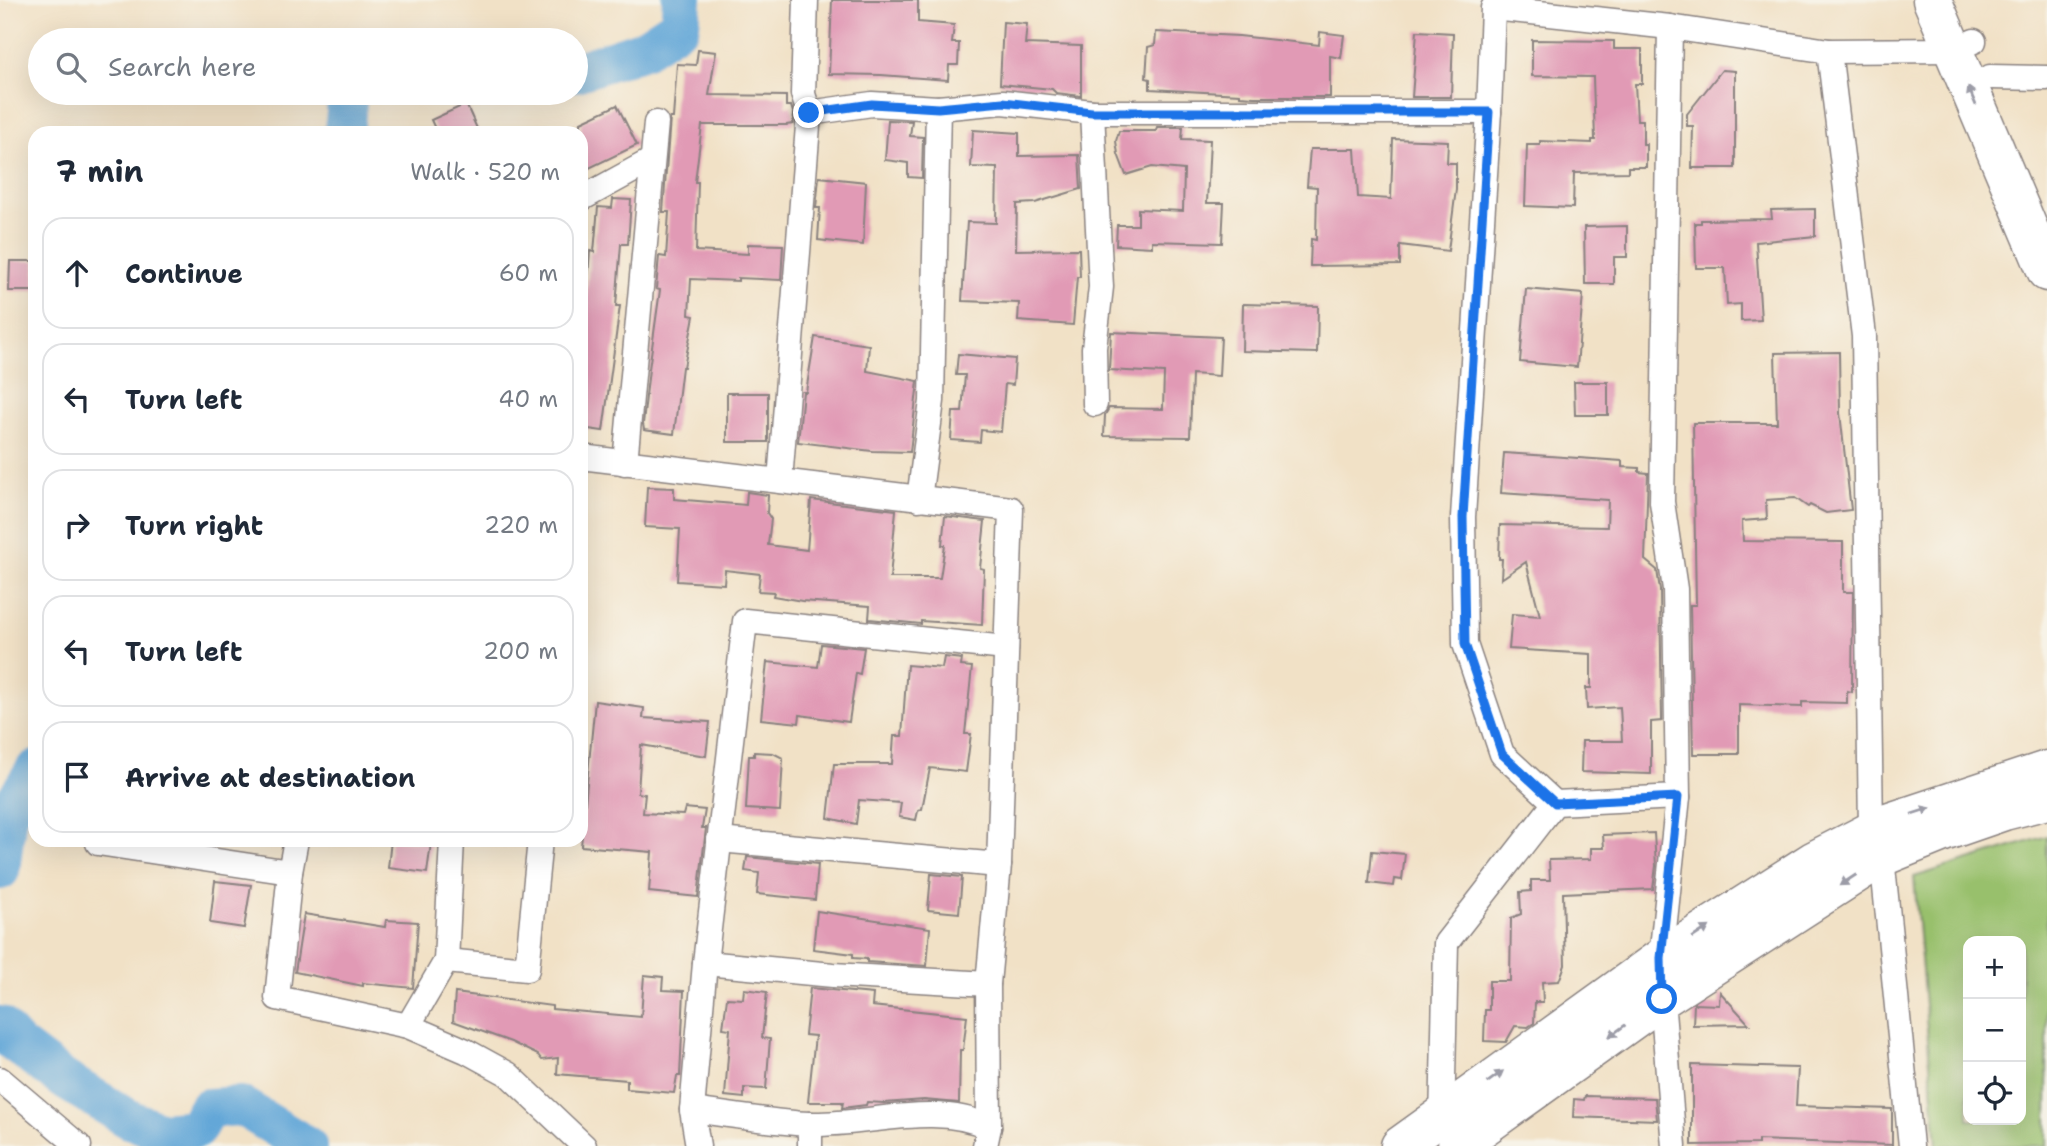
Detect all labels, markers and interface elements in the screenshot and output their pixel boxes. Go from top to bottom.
search box [28,28,588,105]
icon: search [52,48,90,86]
text: Search here [108,49,257,84]
one-way arrow [1966,86,1977,107]
route end [793,97,824,128]
text: 7 min [56,151,143,192]
text: Walk · 520 m [410,157,560,187]
icon: ahead [58,254,96,292]
text: Continue [125,256,243,291]
text: 60 m [499,258,558,288]
icon: left [58,380,96,418]
text: Turn left [125,382,242,417]
text: 40 m [498,384,558,414]
icon: right [58,506,96,544]
text: Turn right [125,508,263,543]
text: 220 m [484,510,558,540]
icon: left [58,632,96,670]
text: Turn left [125,634,242,669]
text: 200 m [483,636,558,666]
icon: arrive [58,758,96,796]
text: Arrive at destination [125,760,415,795]
one-way arrow [1911,806,1932,816]
one-way arrow [1839,873,1858,886]
one-way arrow [1691,926,1711,939]
map controls [1963,936,2026,1125]
button: + [1963,936,2026,999]
route start [1646,983,1677,1014]
button: − [1963,999,2026,1062]
one-way arrow [1608,1024,1626,1038]
button: locate [1963,1062,2026,1125]
one-way arrow [1486,1071,1504,1085]

